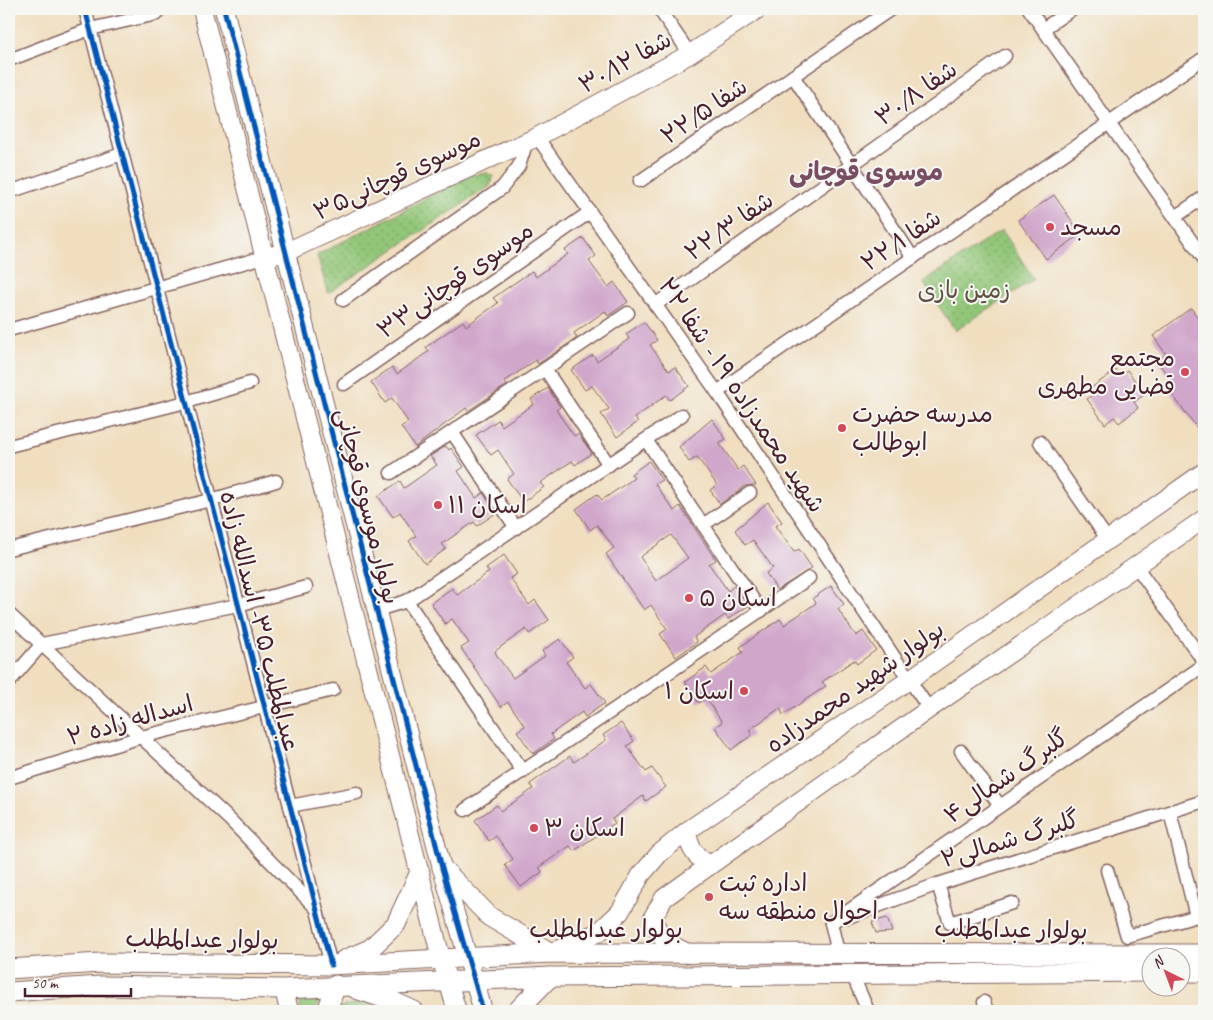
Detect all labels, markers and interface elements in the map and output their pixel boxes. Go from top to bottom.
street label: شفا ۳۰/۱۲ [573,24,677,100]
street label: شفا ۳۰/۸ [869,54,963,132]
street label: شفا ۲۲/۵ [655,71,753,151]
street label: موسوی قوچانی۳۵ [309,123,485,227]
district label: موسوی قوچانی [789,156,943,188]
street label: شفا ۲۲/۳ [679,185,779,267]
street label: ۲۲/۱ شفا [855,202,947,278]
place label: مسجد [1060,212,1122,242]
street label: موسوی قوچانی۳۳ [371,215,539,345]
marker: مسجد [1044,221,1056,233]
street label: شهید محمدزاده ۱۹ - شفا ۲۲ [652,272,832,518]
park label: زمین بازی [918,275,1010,305]
place label: مجتمع قضایی مطهری [1037,343,1175,401]
marker: مجتمع قضایی مطهری [1179,366,1191,378]
place label: مدرسه حضرت ابوطالب [852,399,993,457]
street label: بولوار موسوی قوچانی [328,405,407,607]
marker: مدرسه حضرت ابوطالب [836,422,848,434]
street label: عبدالمطلب ۳۵- اسدالله زاده [213,488,307,754]
place label: اسکان ۱۱ [448,490,527,520]
marker: اسکان ۱۱ [432,499,444,511]
place label: اسکان ۵ [699,583,777,613]
marker: اسکان ۵ [683,592,695,604]
street label: بولوار شهید محمدزاده [760,614,950,761]
place label: اسکان ۱ [664,676,734,706]
marker: اسکان ۱ [738,685,750,697]
street label: اسداله زاده ۲ [63,688,197,752]
street label: گلبرگ شمالی۴ [938,722,1074,830]
street label: گلبرگ شمالی۲ [937,804,1083,874]
place label: اسکان ۳ [544,813,625,843]
marker: اسکان ۳ [528,822,540,834]
place label: اداره ثبت احوال منطقه سه [719,868,878,926]
marker: اداره ثبت احوال منطقه سه [703,891,715,903]
street label: بولوار عبدالمطلب [934,913,1088,946]
street label: بولوار عبدالمطلب [529,914,683,945]
street label: بولوار عبدالمطلب [125,923,279,956]
north arrow [1140,948,1190,998]
text: N [1149,952,1168,972]
scale bar [25,965,131,997]
text: 50 m [32,974,59,993]

